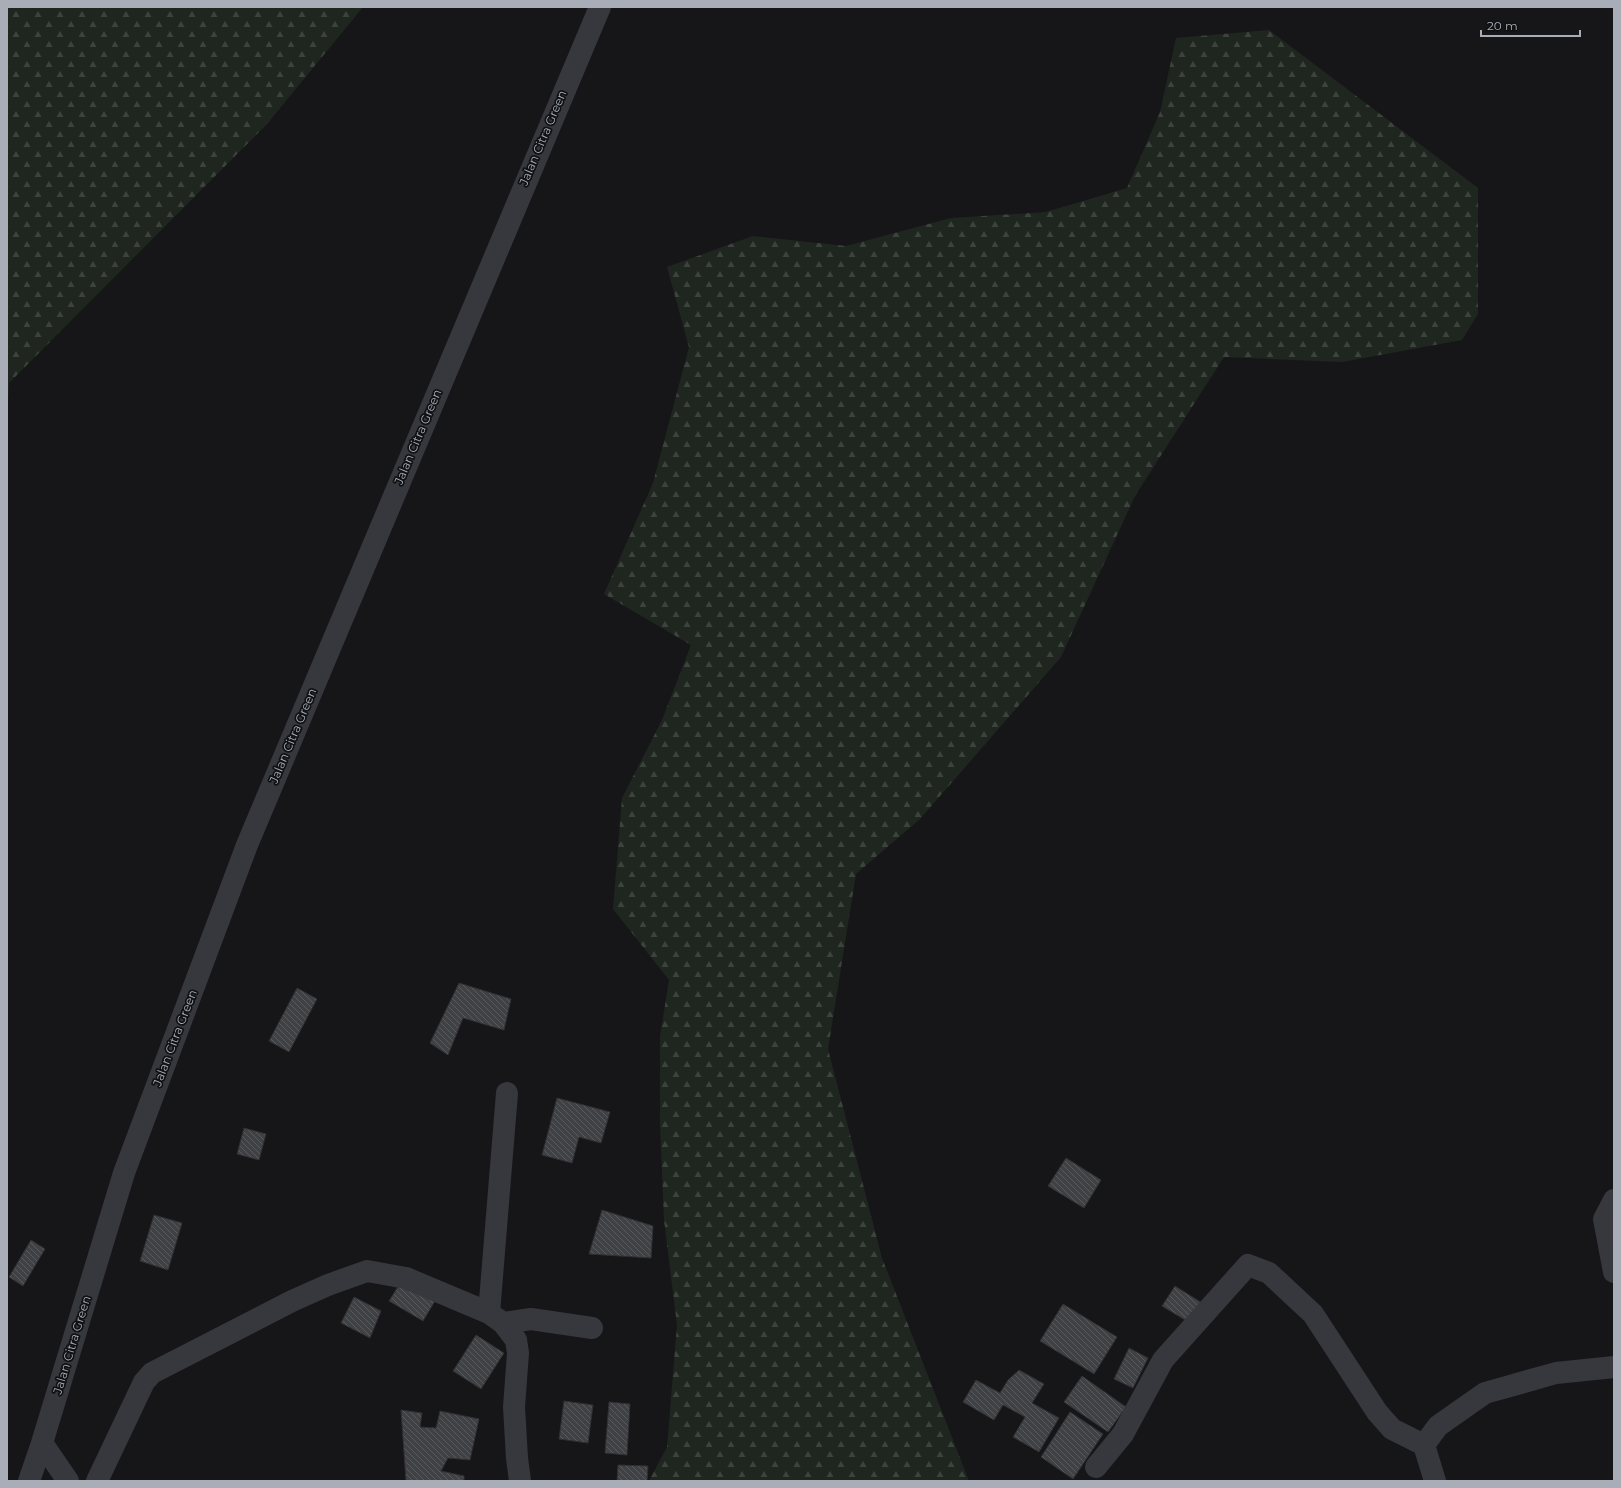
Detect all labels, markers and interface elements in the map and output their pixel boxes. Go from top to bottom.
scale bar [1481,12,1580,38]
text: 20 m [1487,18,1518,33]
street label: Jalan Citra Green [515,88,569,189]
street label: Jalan Citra Green [390,387,444,488]
street label: Jalan Citra Green [265,686,319,787]
street label: Jalan Citra Green [149,987,200,1089]
street label: Jalan Citra Green [49,1294,94,1397]

